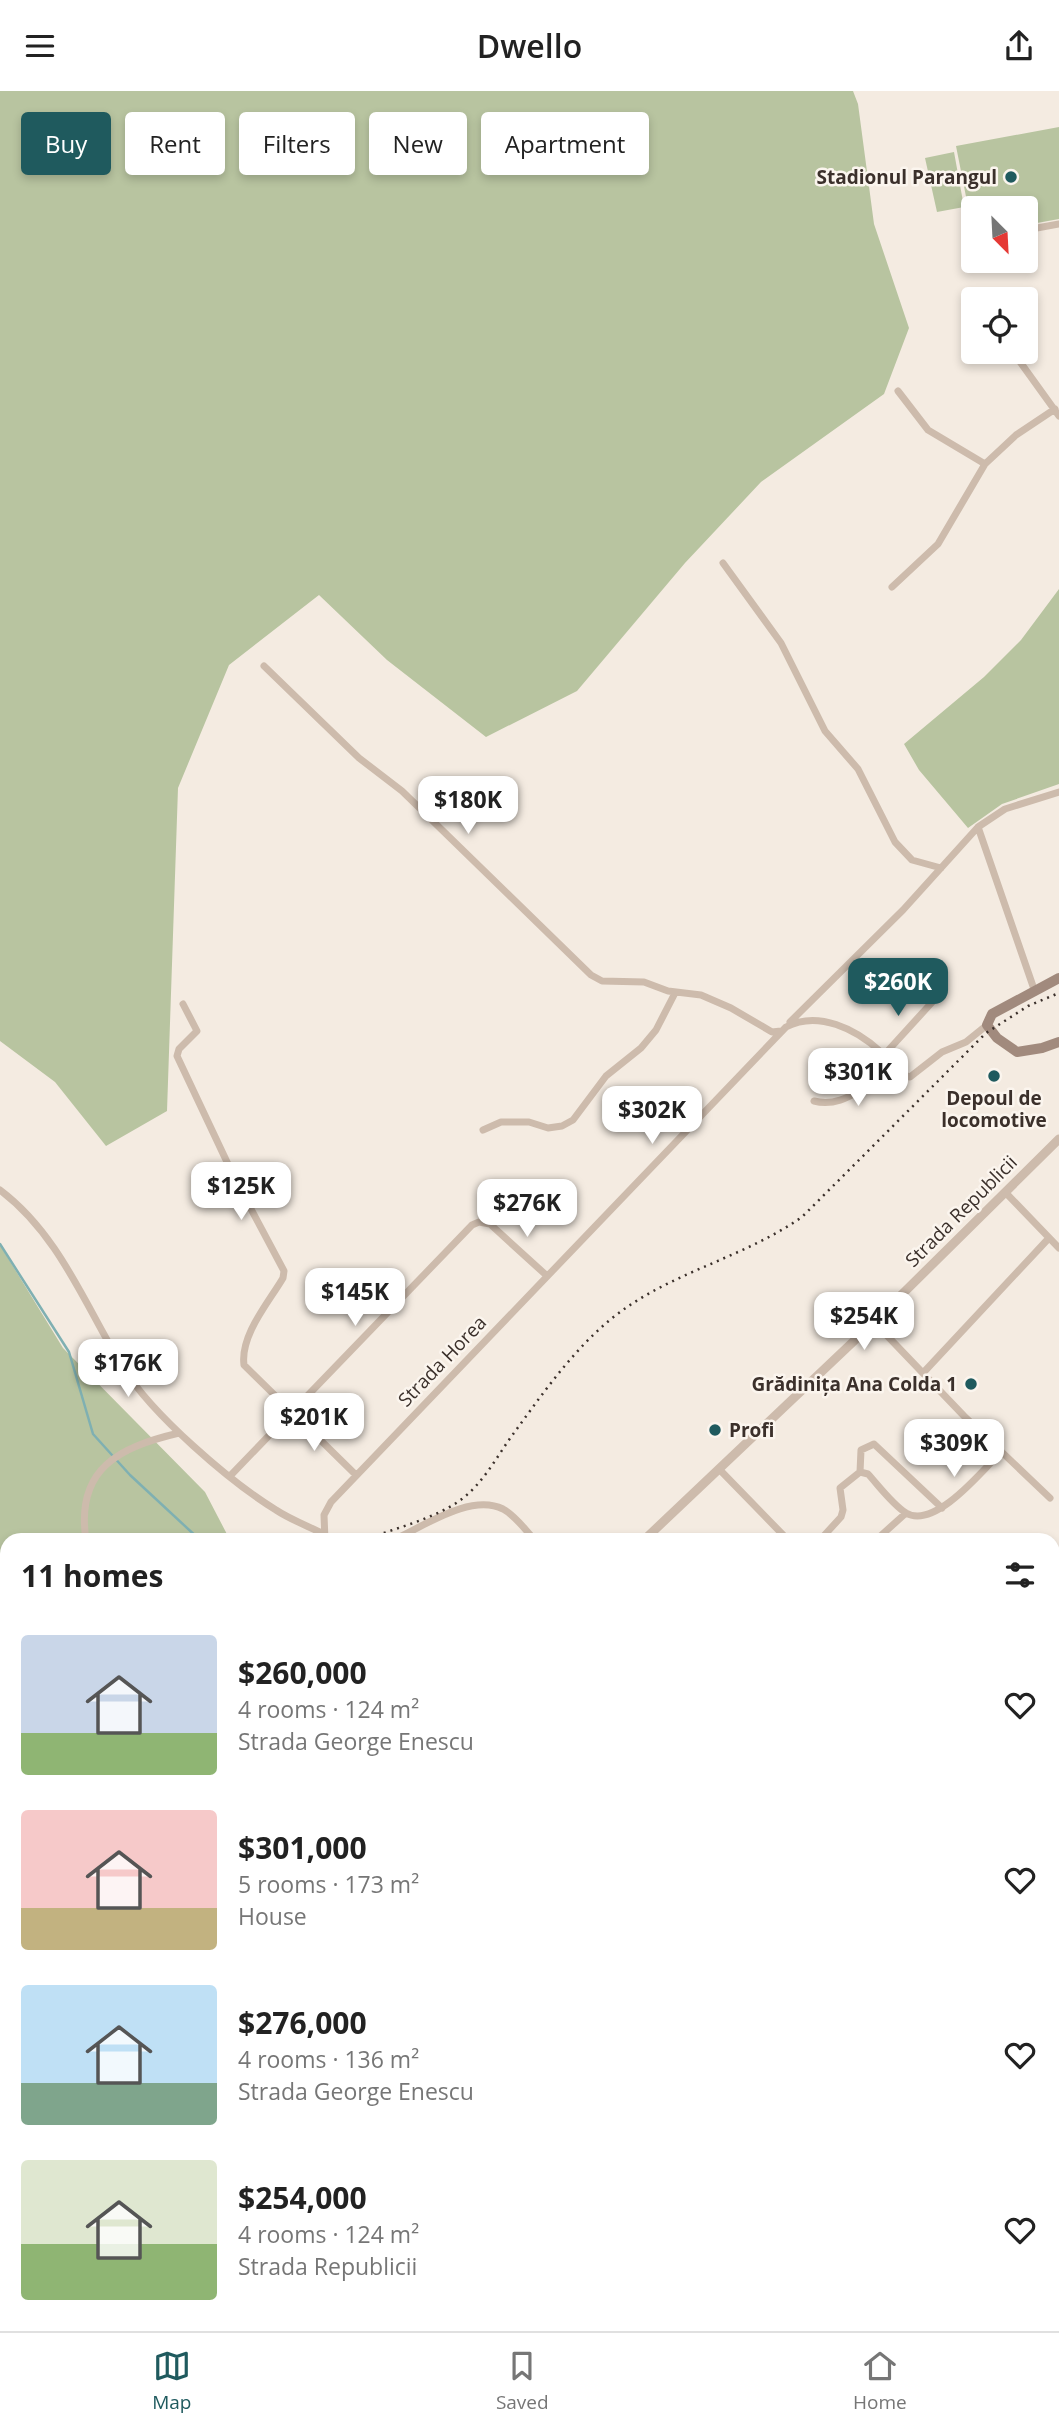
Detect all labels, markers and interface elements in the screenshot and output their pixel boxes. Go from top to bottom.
text: Dwello [477,24,582,67]
icon: menu [21,27,59,65]
icon: share [1000,27,1038,65]
chip: Buy [21,112,111,175]
chip: Rent [125,112,225,175]
chip: Filters [239,112,355,175]
chip: New [369,112,467,175]
chip: Apartment [481,112,649,175]
place label: Stadionul Parangul [817,164,997,190]
marker: Stadionul Parangul [1003,169,1019,185]
north arrow [961,196,1038,273]
map controls [961,196,1038,364]
button: locate [961,287,1038,364]
pin: $180K [419,777,517,836]
text: $180K [434,783,502,815]
pin: $260K [849,958,947,1018]
text: $260K [864,965,932,997]
pin: $301K [809,1049,907,1108]
text: $301K [824,1055,892,1087]
marker: Depoul de locomotive [986,1068,1002,1084]
place label: Depoul de locomotive [941,1085,1047,1133]
pin: $302K [603,1087,701,1146]
text: $302K [618,1093,686,1125]
street label: Strada Republicii [899,1149,1023,1273]
pin: $125K [192,1163,290,1222]
text: $125K [207,1169,275,1201]
pin: $276K [478,1179,576,1239]
text: $276K [493,1186,561,1218]
pin: $145K [306,1269,404,1328]
text: $145K [321,1275,389,1307]
pin: $254K [815,1293,913,1352]
text: $254K [830,1299,898,1331]
street label: Strada Horea [392,1310,492,1412]
pin: $176K [79,1339,177,1399]
text: $176K [94,1346,162,1378]
place label: Grădinița Ana Colda 1 [751,1371,957,1397]
marker: Grădinița Ana Colda 1 [963,1376,979,1392]
pin: $201K [265,1393,363,1453]
text: $201K [280,1400,348,1432]
place label: Profi [729,1417,774,1443]
pin: $309K [905,1419,1003,1479]
marker: Profi [707,1422,723,1438]
text: $309K [920,1426,988,1458]
text: 11 homes [21,1555,164,1596]
icon: filters [1001,1556,1039,1594]
text: $260,000 [238,1652,367,1693]
icon: home [77,1663,161,1747]
icon: heart [1001,1686,1039,1724]
text: 4 rooms · 124 m² [238,1693,419,1725]
text: Strada George Enescu [238,1725,474,1757]
text: $301,000 [238,1827,367,1868]
icon: home [77,1838,161,1922]
icon: heart [1001,1861,1039,1899]
text: 5 rooms · 173 m² [238,1868,419,1900]
text: House [238,1900,307,1932]
text: $276,000 [238,2002,367,2043]
icon: home [77,2013,161,2097]
icon: heart [1001,2036,1039,2074]
text: 4 rooms · 136 m² [238,2043,419,2075]
text: Strada George Enescu [238,2075,474,2107]
text: $254,000 [238,2177,367,2218]
icon: home [77,2188,161,2272]
icon: heart [1001,2211,1039,2249]
text: 4 rooms · 124 m² [238,2218,419,2250]
text: Strada Republicii [238,2250,417,2282]
tab: Map [152,2347,191,2415]
tab: Saved [496,2347,549,2415]
tab: Home [853,2347,907,2415]

